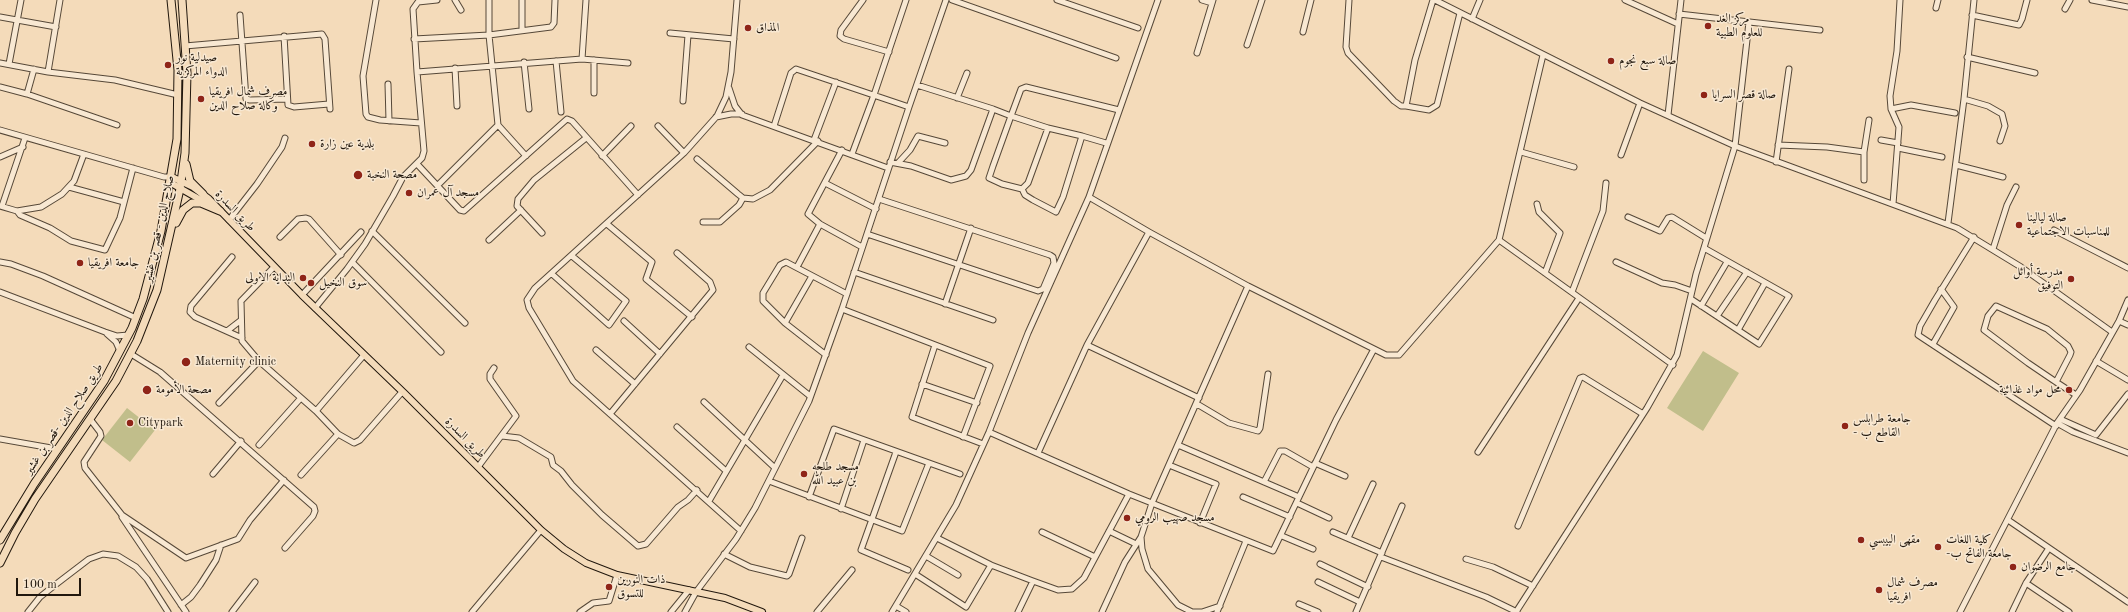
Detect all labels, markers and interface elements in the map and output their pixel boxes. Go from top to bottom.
place label: مركز الغد للعلوم الطبية [1716,12,1762,40]
place label: المذاق [756,21,779,35]
marker: مركز الغد للعلوم الطبية [1703,21,1713,31]
marker: المذاق [743,23,753,33]
place label: صيدلية نور الدواء المركزية [176,51,227,79]
place label: صالة سبع نجوم [1619,54,1676,68]
marker: صالة سبع نجوم [1606,56,1616,66]
marker: صيدلية نور الدواء المركزية [163,60,173,70]
place label: مصرف شمال افريقيا وكالة صلاح الدين [209,85,288,113]
place label: صالة قصر السرايا [1712,88,1776,102]
marker: صالة قصر السرايا [1699,90,1709,100]
marker: مصرف شمال افريقيا وكالة صلاح الدين [196,94,206,104]
place label: بلدية عين زارة [320,137,374,151]
marker: بلدية عين زارة [307,139,317,149]
place label: مصحة النخبة [367,168,417,182]
marker: مصحة النخبة [352,169,364,181]
street label: صلاح الدين - قصر بن غشير [141,174,177,284]
place label: مسجد آل عمران [417,186,479,200]
street label: طريق السدرة [212,187,258,235]
marker: مسجد آل عمران [404,188,414,198]
place label: صالة ليالينا للمناسبات الاجتماعية [2027,211,2110,239]
marker: صالة ليالينا للمناسبات الاجتماعية [2014,220,2024,230]
place label: جامعة افريقيا [88,256,139,270]
marker: جامعة افريقيا [75,258,85,268]
place label: مدرسة أوائل التوفيق [2013,265,2063,293]
place label: البداية الاولى [245,271,295,285]
marker: البداية الاولى [298,273,308,283]
marker: مدرسة أوائل التوفيق [2066,274,2076,284]
place label: سوق النخيل [319,276,367,290]
marker: سوق النخيل [306,278,316,288]
place label: Maternity clinic [195,355,276,369]
marker: Maternity clinic [180,356,192,368]
street label: طريق صلاح الدين -قصر بن غشير [21,361,107,477]
place label: مصحة الأمومة [156,383,212,397]
place label: محل مواد غذائية [1999,383,2061,397]
marker: مصحة الأمومة [141,384,153,396]
marker: محل مواد غذائية [2064,385,2074,395]
place label: جامعة طرابلس - القاطع ب [1853,412,1911,440]
street label: طريق السدرة [442,415,488,461]
place label: Citypark [138,416,183,430]
marker: Citypark [125,418,135,428]
marker: جامعة طرابلس - القاطع ب [1840,421,1850,431]
place label: مسجد طلحه بن عبيد الله [812,460,859,488]
marker: مسجد طلحه بن عبيد الله [799,469,809,479]
place label: مسجد صهيب الرومي [1135,511,1215,525]
marker: مسجد صهيب الرومي [1122,513,1132,523]
place label: مقهى البيبسي [1869,533,1920,547]
place label: كلية اللغات -جامعة الفاتح ب [1946,533,2012,561]
marker: مقهى البيبسي [1856,535,1866,545]
marker: كلية اللغات -جامعة الفاتح ب [1933,542,1943,552]
place label: جامع الرضوان [2021,560,2076,574]
marker: جامع الرضوان [2008,562,2018,572]
scale bar [18,570,83,596]
place label: ذات النورين للتسوق [617,573,666,601]
place label: مصرف شمال افريقيا [1887,576,1938,604]
text: 100 m [23,579,57,591]
marker: ذات النورين للتسوق [604,582,614,592]
marker: مصرف شمال افريقيا [1874,585,1884,595]

